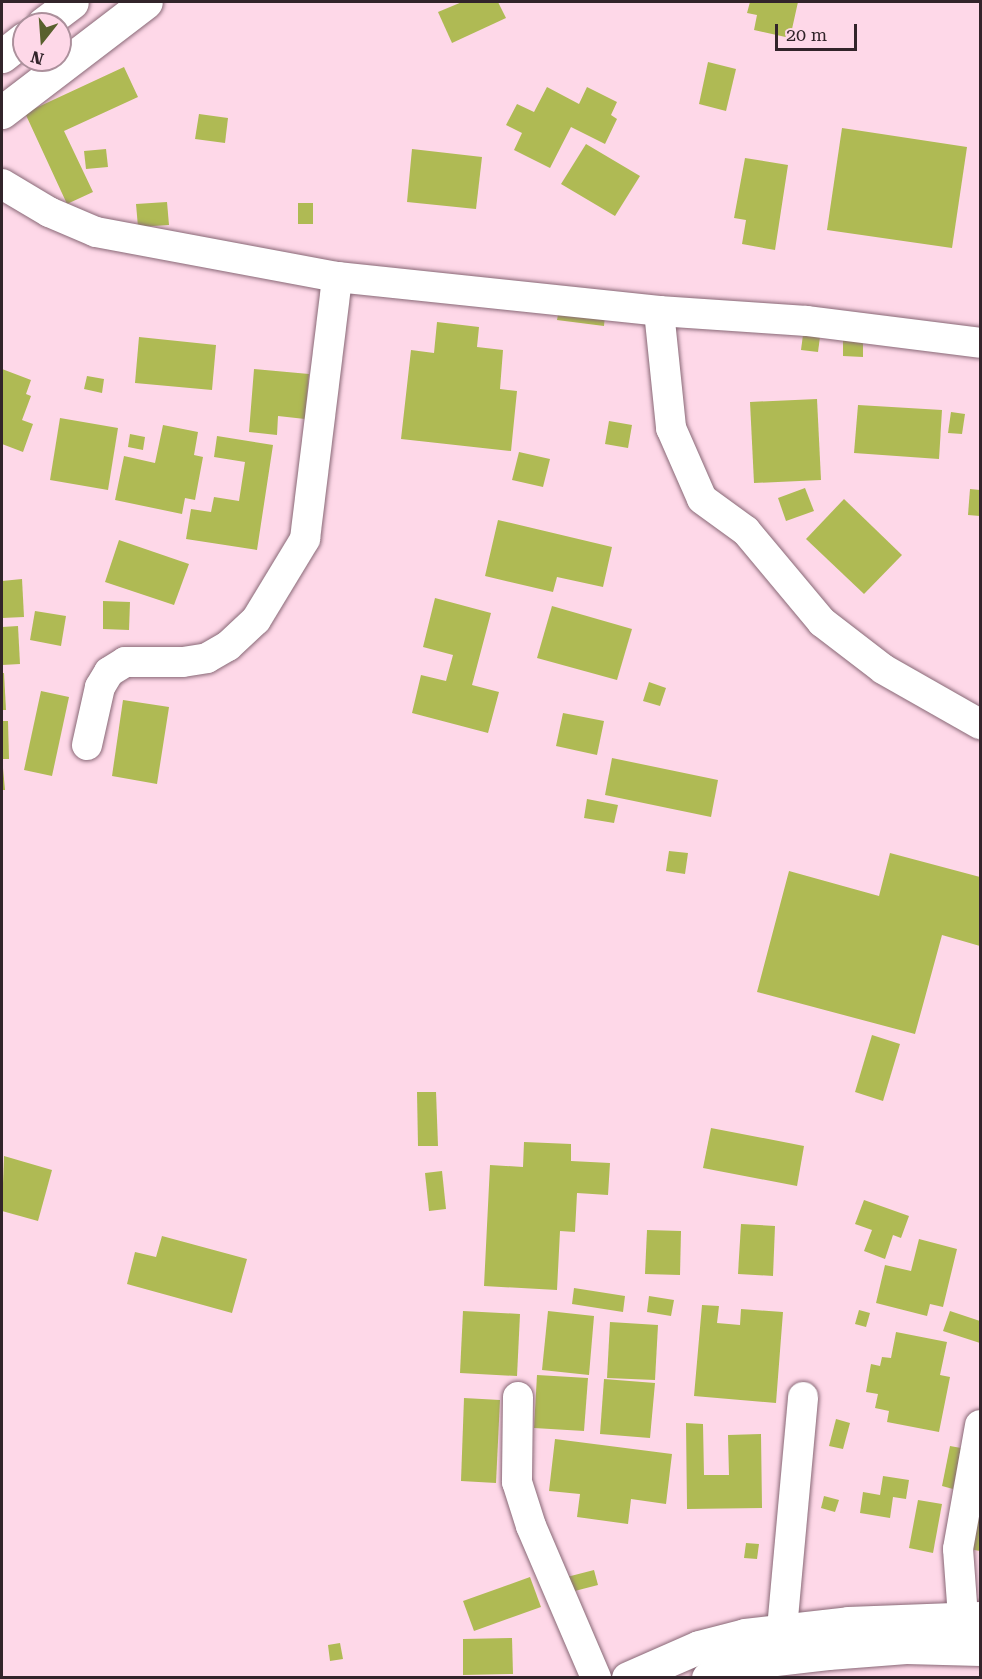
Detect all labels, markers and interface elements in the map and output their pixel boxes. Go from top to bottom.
north arrow [12,12,72,72]
scale bar [778,12,860,50]
text: 20 m [786,24,827,45]
text: N [29,47,46,69]

